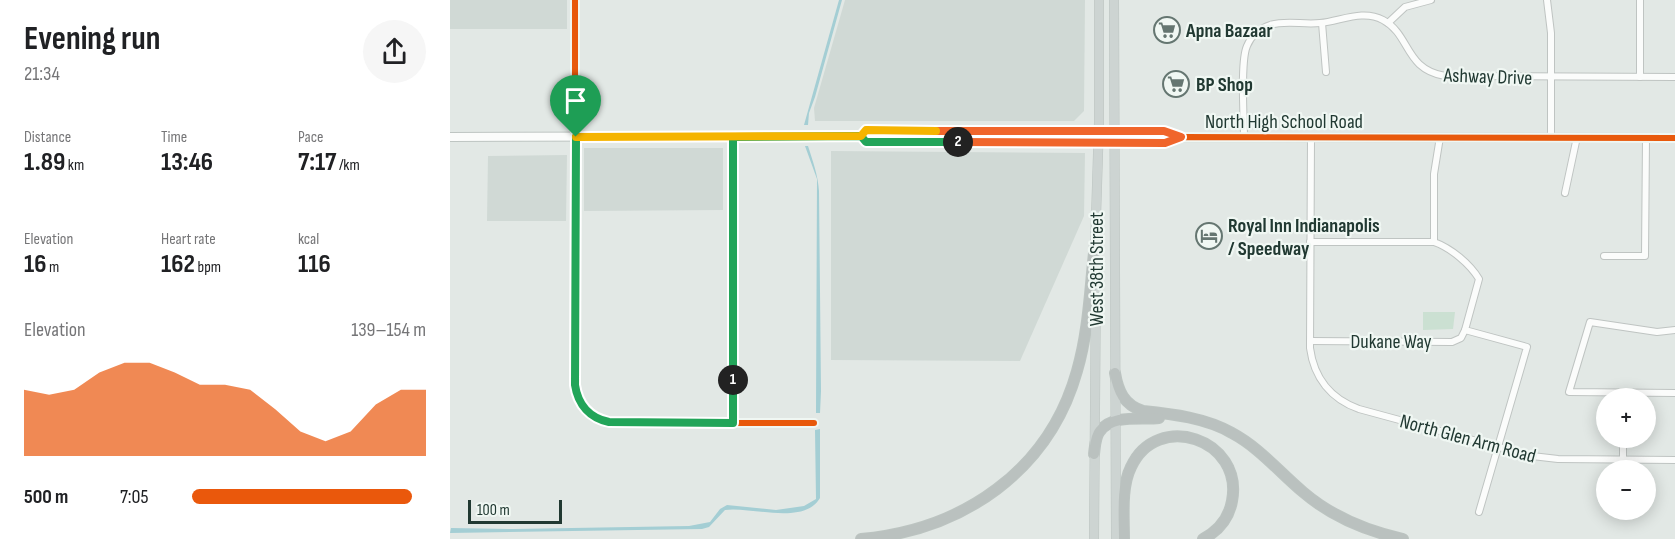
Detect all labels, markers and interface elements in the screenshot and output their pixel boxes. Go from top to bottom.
supermarket icon: Apna Bazaar [1152,15,1182,45]
text: Evening run [24,19,160,59]
place label: Apna Bazaar [1185,19,1273,43]
button: share [363,20,426,83]
text: 21:34 [24,62,60,86]
street label: Ashway Drive [1442,63,1533,91]
supermarket icon: BP Shop [1161,69,1191,99]
place label: BP Shop [1196,73,1253,97]
pin [550,75,601,137]
icon: arrive [559,84,592,117]
street label: North High School Road [1205,110,1363,134]
pin: 2 [943,127,973,157]
text: Distance [24,128,71,147]
text: Time [161,128,187,147]
text: Pace [298,128,323,147]
text: 2 [954,132,962,151]
text: 1.89 [24,147,65,178]
text: 13:46 [161,147,213,178]
text: 7:17 [298,147,336,178]
text: km [65,156,84,175]
text: /km [336,156,360,175]
street label: West 38th Street [1085,212,1109,326]
place label: Royal Inn Indianapolis / Speedway [1228,214,1380,261]
hotel icon: Royal Inn Indianapolis / Speedway [1194,221,1224,251]
text: Elevation [24,230,73,249]
text: Heart rate [161,230,216,249]
text: kcal [298,230,319,249]
text: 16 [24,249,46,280]
text: 162 [161,249,195,280]
text: 116 [298,249,331,280]
text: m [46,258,59,277]
text: bpm [195,258,221,277]
text: Elevation [24,318,86,342]
text: 139–154 m [351,318,426,342]
street label: Dukane Way [1350,330,1432,354]
pin: 1 [718,365,748,395]
text: 1 [730,370,736,389]
map controls [1596,388,1656,520]
button: + [1596,388,1656,448]
street label: North Glen Arm Road [1397,409,1538,469]
button: − [1596,460,1656,520]
text: 500 m [24,485,68,509]
text: 7:05 [120,485,149,509]
scale bar [468,497,562,524]
text: 100 m [477,501,510,520]

